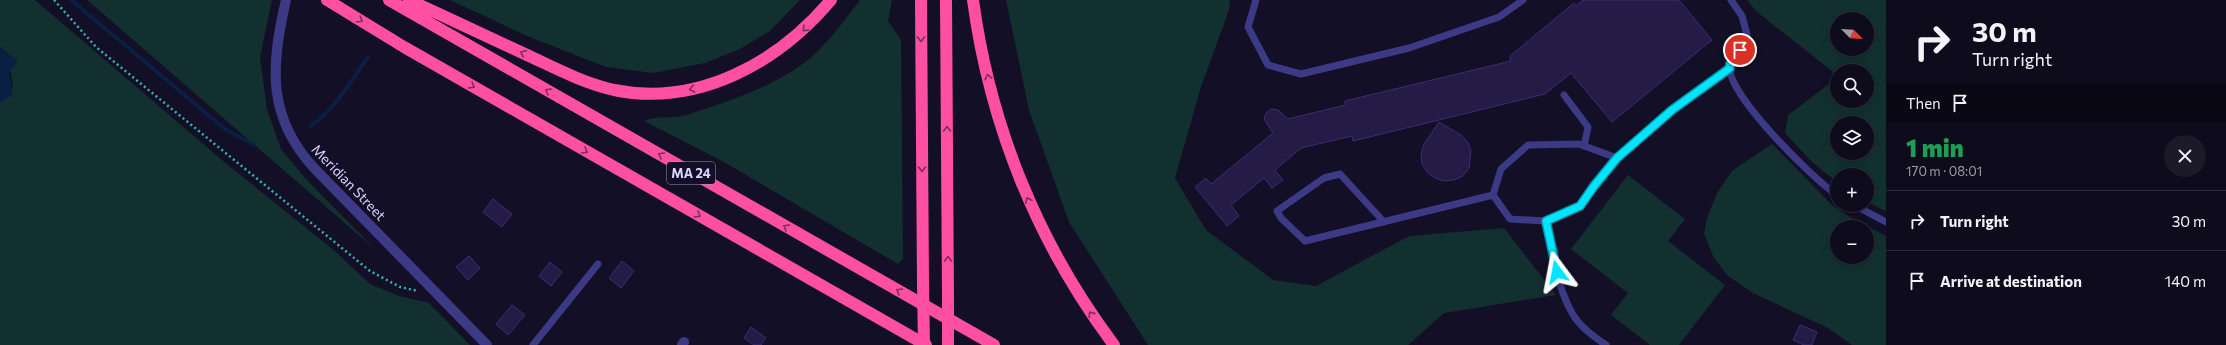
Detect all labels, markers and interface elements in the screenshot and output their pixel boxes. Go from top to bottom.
north arrow [1830,12,1874,56]
map controls [1830,12,1874,264]
text: 30 m [1972,14,2037,48]
one-way arrow [356,16,363,23]
icon: right [1906,16,1958,68]
one-way arrow [802,24,810,32]
pin [1723,33,1757,67]
one-way arrow [917,36,925,42]
icon: arrive [1729,39,1751,61]
text: Turn right [1972,48,2052,70]
one-way arrow [519,50,527,58]
button: search [1830,64,1874,108]
one-way arrow [984,74,992,80]
one-way arrow [468,82,475,89]
one-way arrow [689,84,695,92]
one-way arrow [545,89,552,96]
icon: arrive [1949,92,1971,114]
text: Then [1906,94,1941,112]
button: layers [1830,116,1874,160]
one-way arrow [943,126,951,132]
text: 1 min [1906,133,1964,162]
button: close [2164,135,2206,177]
street label: Meridian Street [308,140,390,224]
one-way arrow [581,146,588,153]
one-way arrow [658,153,665,160]
road number: MA 24 [667,162,715,184]
text: 170 m · 08:01 [1906,163,1982,179]
one-way arrow [918,166,926,172]
button: + [1830,168,1874,212]
one-way arrow [1025,197,1033,205]
icon: right [1906,210,1928,232]
one-way arrow [694,211,701,218]
text: Turn right [1940,212,2009,230]
text: 30 m [2172,212,2206,230]
button: − [1830,220,1874,264]
one-way arrow [783,224,790,231]
position arrow [1536,251,1578,293]
one-way arrow [944,256,952,262]
icon: arrive [1906,270,1928,292]
text: Arrive at destination [1940,272,2082,290]
text: 140 m [2165,272,2206,290]
one-way arrow [896,289,903,296]
one-way arrow [1089,311,1096,318]

